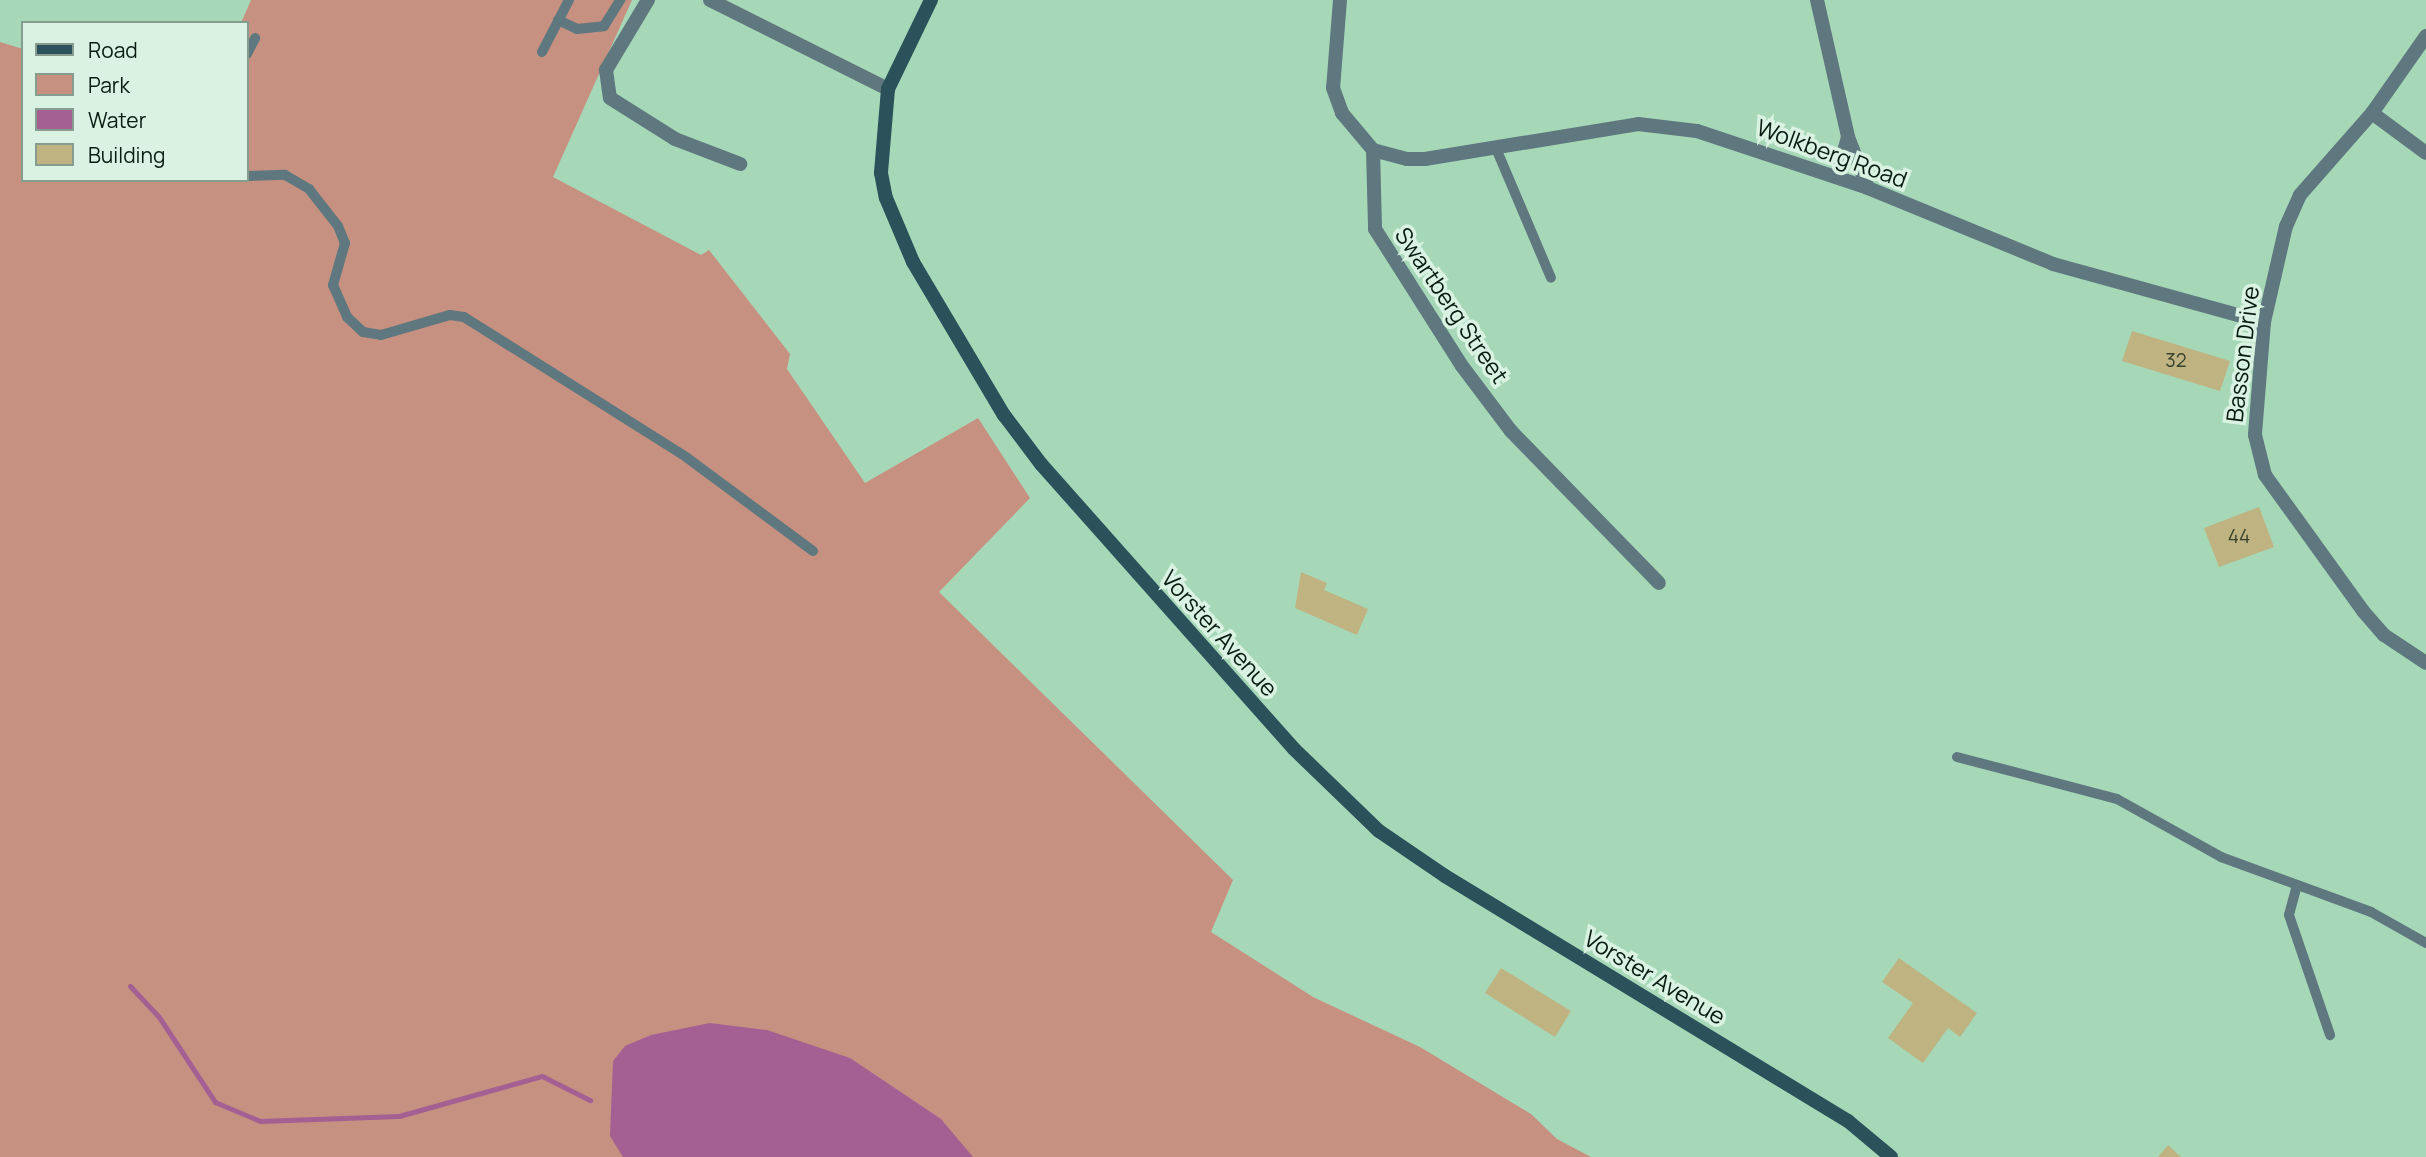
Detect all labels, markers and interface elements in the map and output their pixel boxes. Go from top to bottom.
legend [21,21,248,182]
text: Road [88,36,138,64]
text: Park [88,71,130,99]
text: Water [88,106,146,134]
street label: Wolkberg Road [1753,113,1911,193]
text: Building [88,141,165,169]
street label: Swartberg Street [1390,222,1514,388]
street label: Basson Drive [2220,284,2264,424]
house number: 32 [2165,350,2187,372]
house number: 44 [2228,526,2250,548]
street label: Vorster Avenue [1156,564,1284,702]
street label: Vorster Avenue [1579,924,1731,1030]

